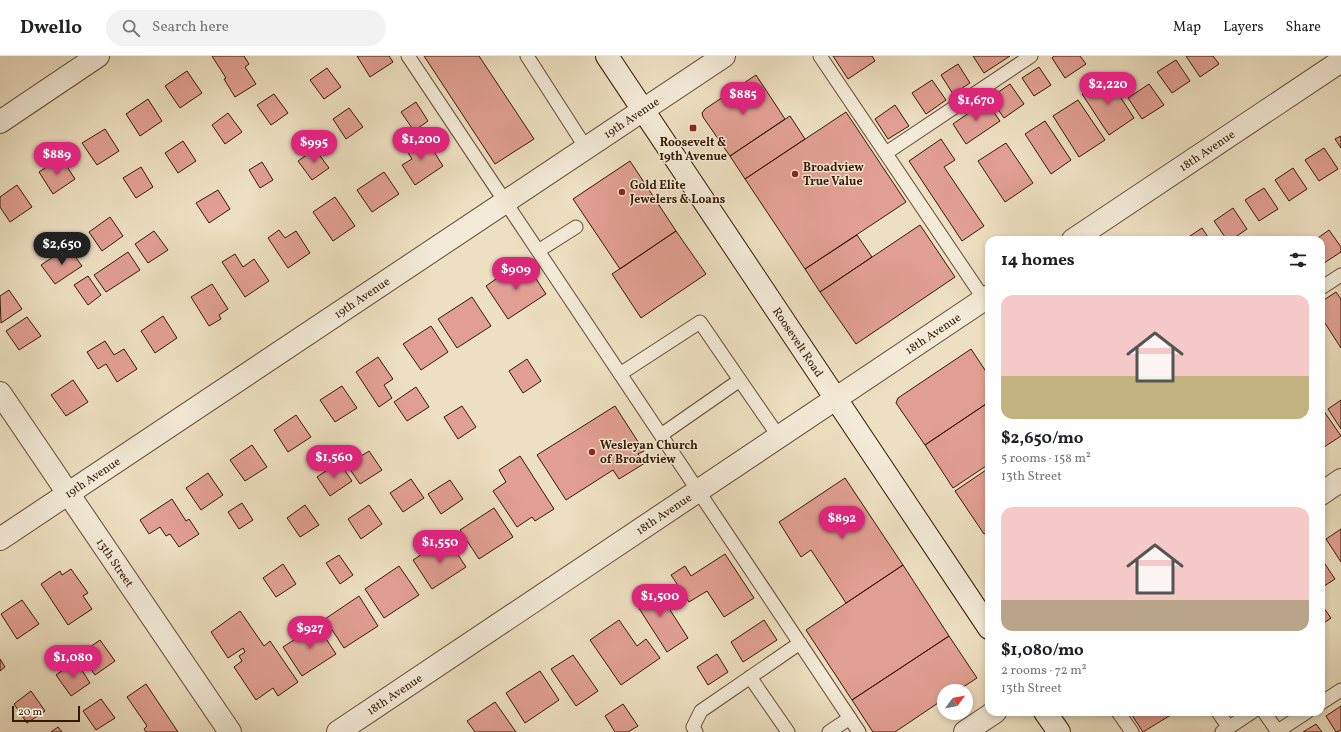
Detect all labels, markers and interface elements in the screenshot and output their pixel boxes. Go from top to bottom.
search box [106,10,386,46]
text: Dwello [20,15,82,41]
icon: search [120,17,142,39]
text: Search here [152,17,229,38]
text: Map [1173,18,1201,37]
text: Layers [1223,18,1263,37]
text: Share [1285,18,1321,37]
pin: $2,220 [1075,72,1141,106]
text: $2,220 [1088,76,1128,94]
pin: $885 [719,82,767,116]
text: $885 [729,86,757,104]
pin: $1,670 [943,88,1009,122]
text: $1,670 [957,92,995,110]
street label: 19th Avenue [601,94,663,143]
marker: Roosevelt & 19th Avenue [688,123,698,133]
pin: $1,200 [388,127,454,161]
street label: 18th Avenue [1176,127,1239,176]
pin: $995 [290,130,338,164]
text: $1,200 [401,131,441,149]
text: $995 [300,134,328,152]
place label: Roosevelt & 19th Avenue [659,135,727,165]
pin: $889 [33,142,81,176]
text: $889 [43,146,71,164]
place label: Broadview True Value [803,160,864,190]
marker: Broadview True Value [790,169,800,179]
place label: Gold Elite Jewelers & Loans [629,178,726,208]
marker: Gold Elite Jewelers & Loans [617,187,627,197]
pin: $2,650 [29,232,95,266]
text: $2,650 [42,236,82,254]
text: 14 homes [1001,249,1075,272]
icon: filters [1287,249,1309,271]
pin: $909 [492,257,540,291]
text: $909 [501,261,531,279]
street label: 19th Avenue [331,274,394,323]
street label: Roosevelt Road [768,305,826,381]
street label: 18th Avenue [902,310,965,359]
icon: home [1119,321,1191,393]
text: $2,650/mo [1001,427,1083,450]
place label: Wesleyan Church of Broadview [600,438,698,468]
pin: $1,560 [301,445,367,479]
marker: Wesleyan Church of Broadview [587,447,597,457]
text: $1,560 [315,449,353,467]
text: 5 rooms · 158 m² [1001,450,1091,468]
street label: 19th Avenue [62,454,124,503]
text: 13th Street [1001,468,1062,486]
street label: 18th Avenue [633,490,695,539]
pin: $892 [818,506,866,540]
text: $892 [828,510,856,528]
pin: $1,550 [407,530,473,564]
icon: home [1119,533,1191,605]
text: $1,550 [422,534,458,552]
street label: 13th Street [92,536,137,591]
pin: $1,500 [627,584,693,618]
text: $1,500 [641,588,679,606]
pin: $927 [286,616,334,650]
text: $927 [296,620,324,638]
text: $1,080/mo [1001,639,1084,662]
pin: $1,080 [40,645,106,679]
text: $1,080 [53,649,93,667]
text: 2 rooms · 72 m² [1001,662,1087,680]
street label: 18th Avenue [364,670,426,719]
text: 13th Street [1001,680,1062,698]
north arrow [937,684,973,720]
map controls [937,684,973,720]
scale bar [12,704,80,723]
text: 20 m [18,705,42,720]

